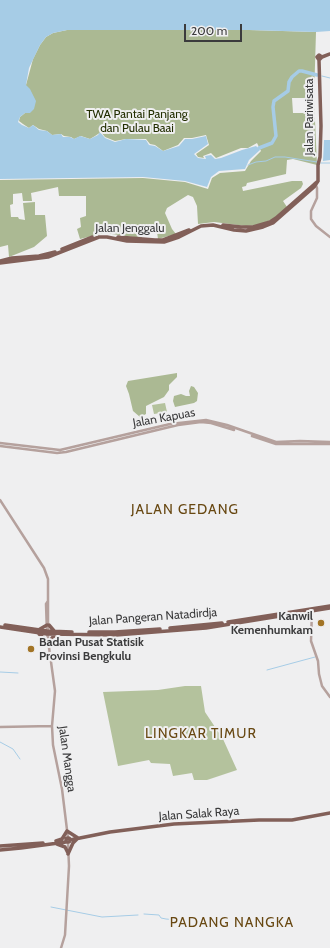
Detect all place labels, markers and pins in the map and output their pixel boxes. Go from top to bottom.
place label: Kanwil Kemenhumkam [231,609,313,637]
marker: Kanwil Kemenhumkam [316,618,326,628]
place label: Badan Pusat Statisik Provinsi Bengkulu [39,635,144,663]
marker: Badan Pusat Statisik Provinsi Bengkulu [26,644,36,654]

